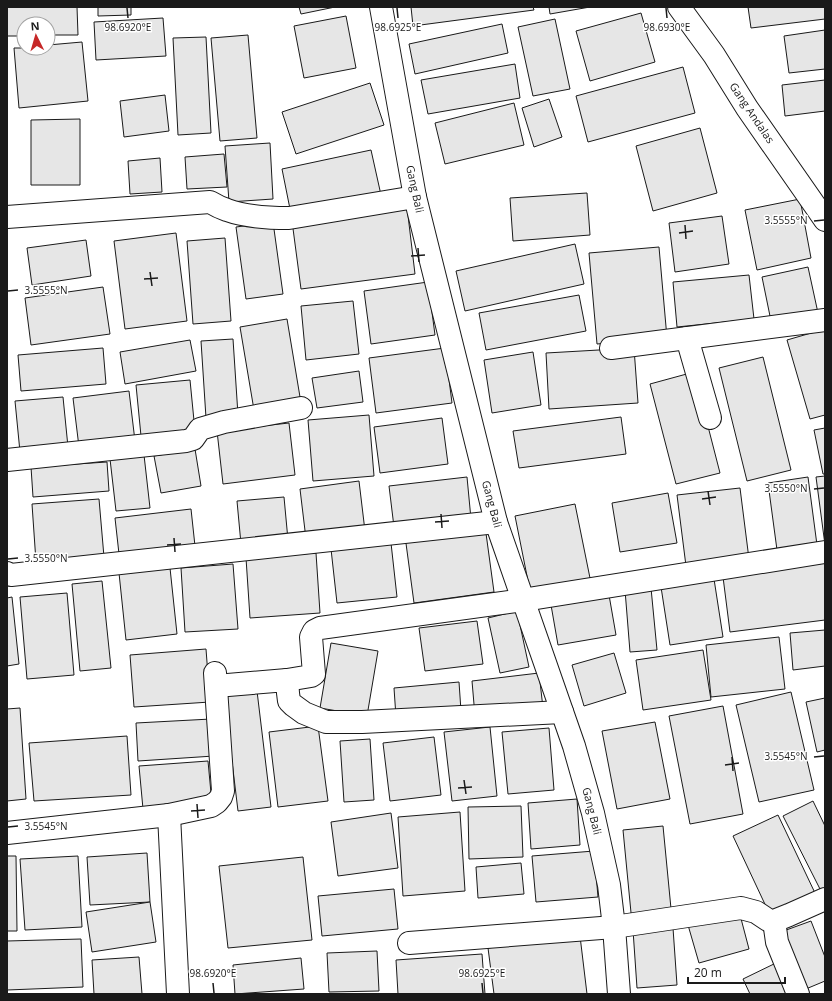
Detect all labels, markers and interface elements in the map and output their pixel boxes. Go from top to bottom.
north arrow [16,16,56,56]
text: N [30,18,40,33]
text: 98.6920°E [105,20,151,34]
text: 98.6925°E [375,20,421,34]
text: 98.6930°E [644,20,690,34]
street label: Gang Andalas [727,79,778,146]
street label: Gang Bali [403,164,428,214]
text: 3.5555°N [764,213,808,227]
text: 3.5555°N [24,283,68,297]
street label: Gang Bali [479,479,506,529]
text: 3.5550°N [764,481,808,495]
text: 3.5550°N [24,551,68,565]
text: 3.5545°N [764,749,808,763]
street label: Gang Bali [579,786,606,836]
text: 3.5545°N [24,819,68,833]
scale bar [688,959,785,985]
text: 20 m [694,964,722,981]
text: 98.6920°E [190,966,236,980]
text: 98.6925°E [459,966,505,980]

